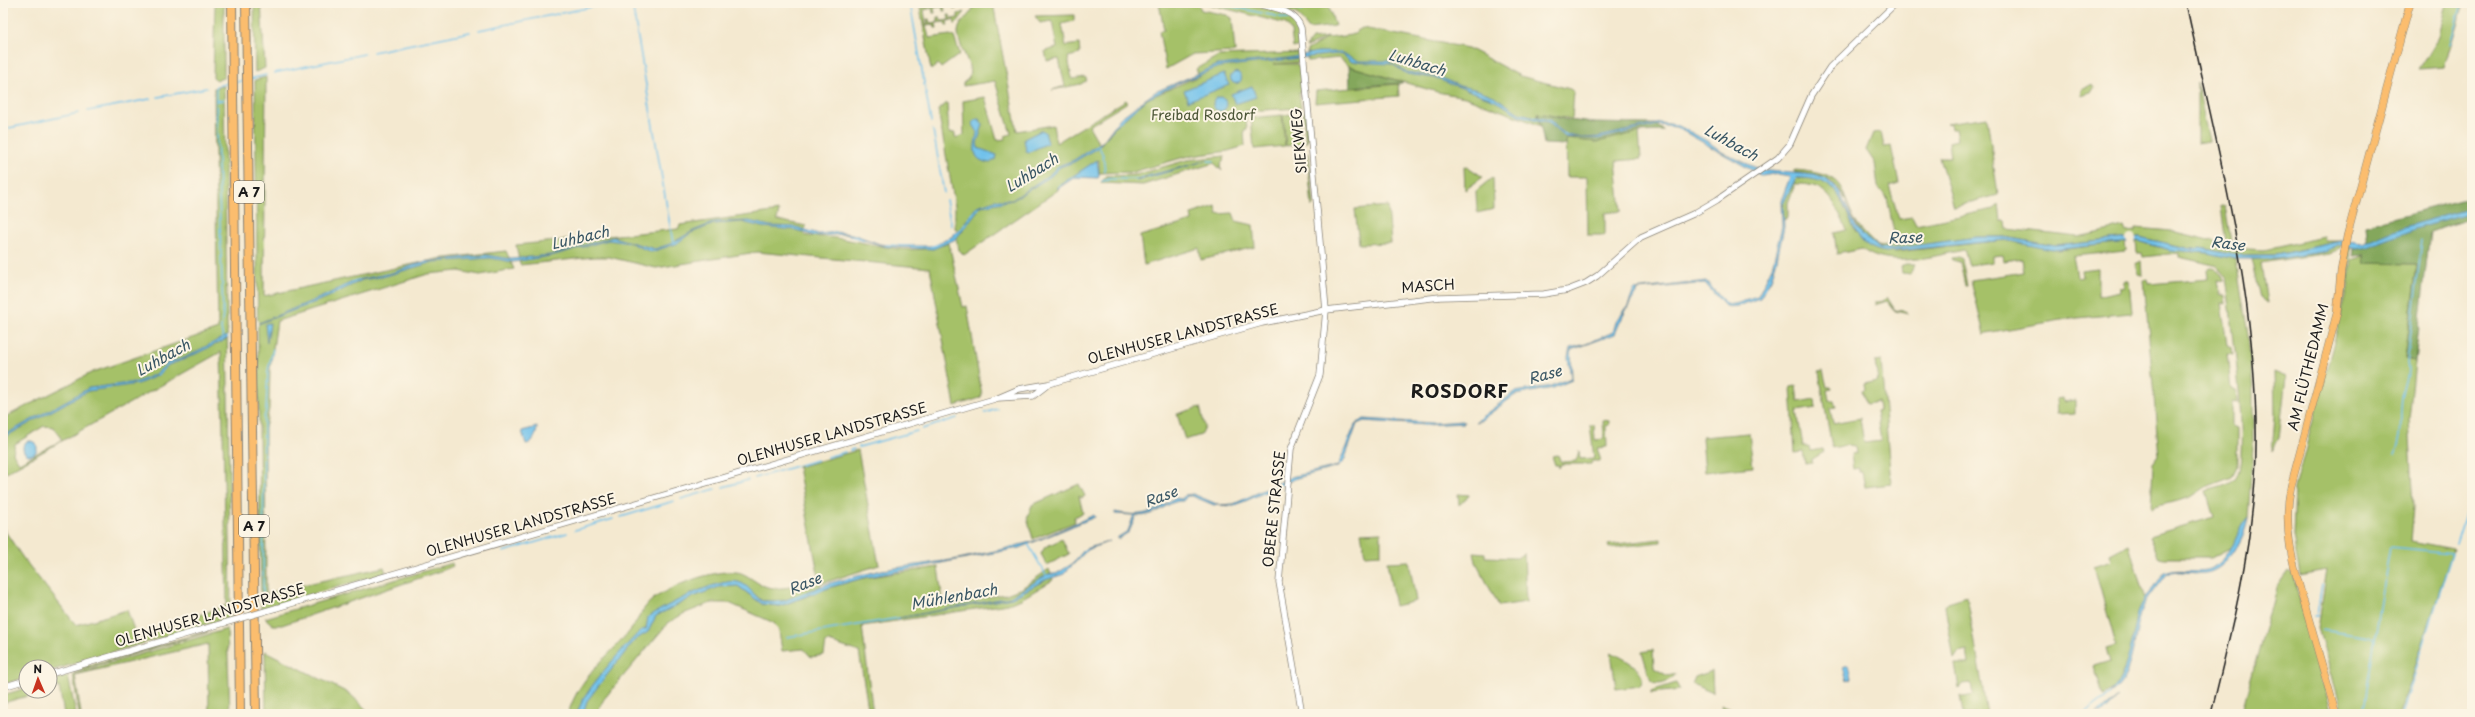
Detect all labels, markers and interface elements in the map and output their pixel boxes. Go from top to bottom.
water label: Luhbach [1386,42,1449,81]
park label: Freibad Rosdorf [1151,104,1257,125]
street label: SIEKWEG [1285,107,1312,175]
water label: Luhbach [1701,117,1763,166]
water label: Luhbach [1000,146,1062,197]
road number: A 7 [234,181,264,203]
water label: Luhbach [549,219,611,254]
water label: Rase [1888,224,1923,249]
water label: Rase [2210,229,2247,256]
street label: MASCH [1401,273,1455,298]
street label: OLENHUSER LANDSTRASSE [1085,298,1281,369]
street label: AM FLÜTHEDAMM [2282,301,2333,433]
water label: Luhbach [131,332,194,381]
water label: Rase [1525,358,1565,389]
district label: ROSDORF [1411,377,1509,404]
street label: OLENHUSER LANDSTRASSE [734,396,929,471]
street label: OBERE STRASSE [1257,450,1290,568]
water label: Rase [1140,478,1181,512]
street label: OLENHUSER LANDSTRASSE [423,487,618,562]
road number: A 7 [239,515,269,537]
water label: Rase [784,565,825,600]
street label: OLENHUSER LANDSTRASSE [112,577,307,652]
water label: Mühlenbach [909,577,999,614]
north arrow [18,659,58,699]
text: N [33,660,43,677]

